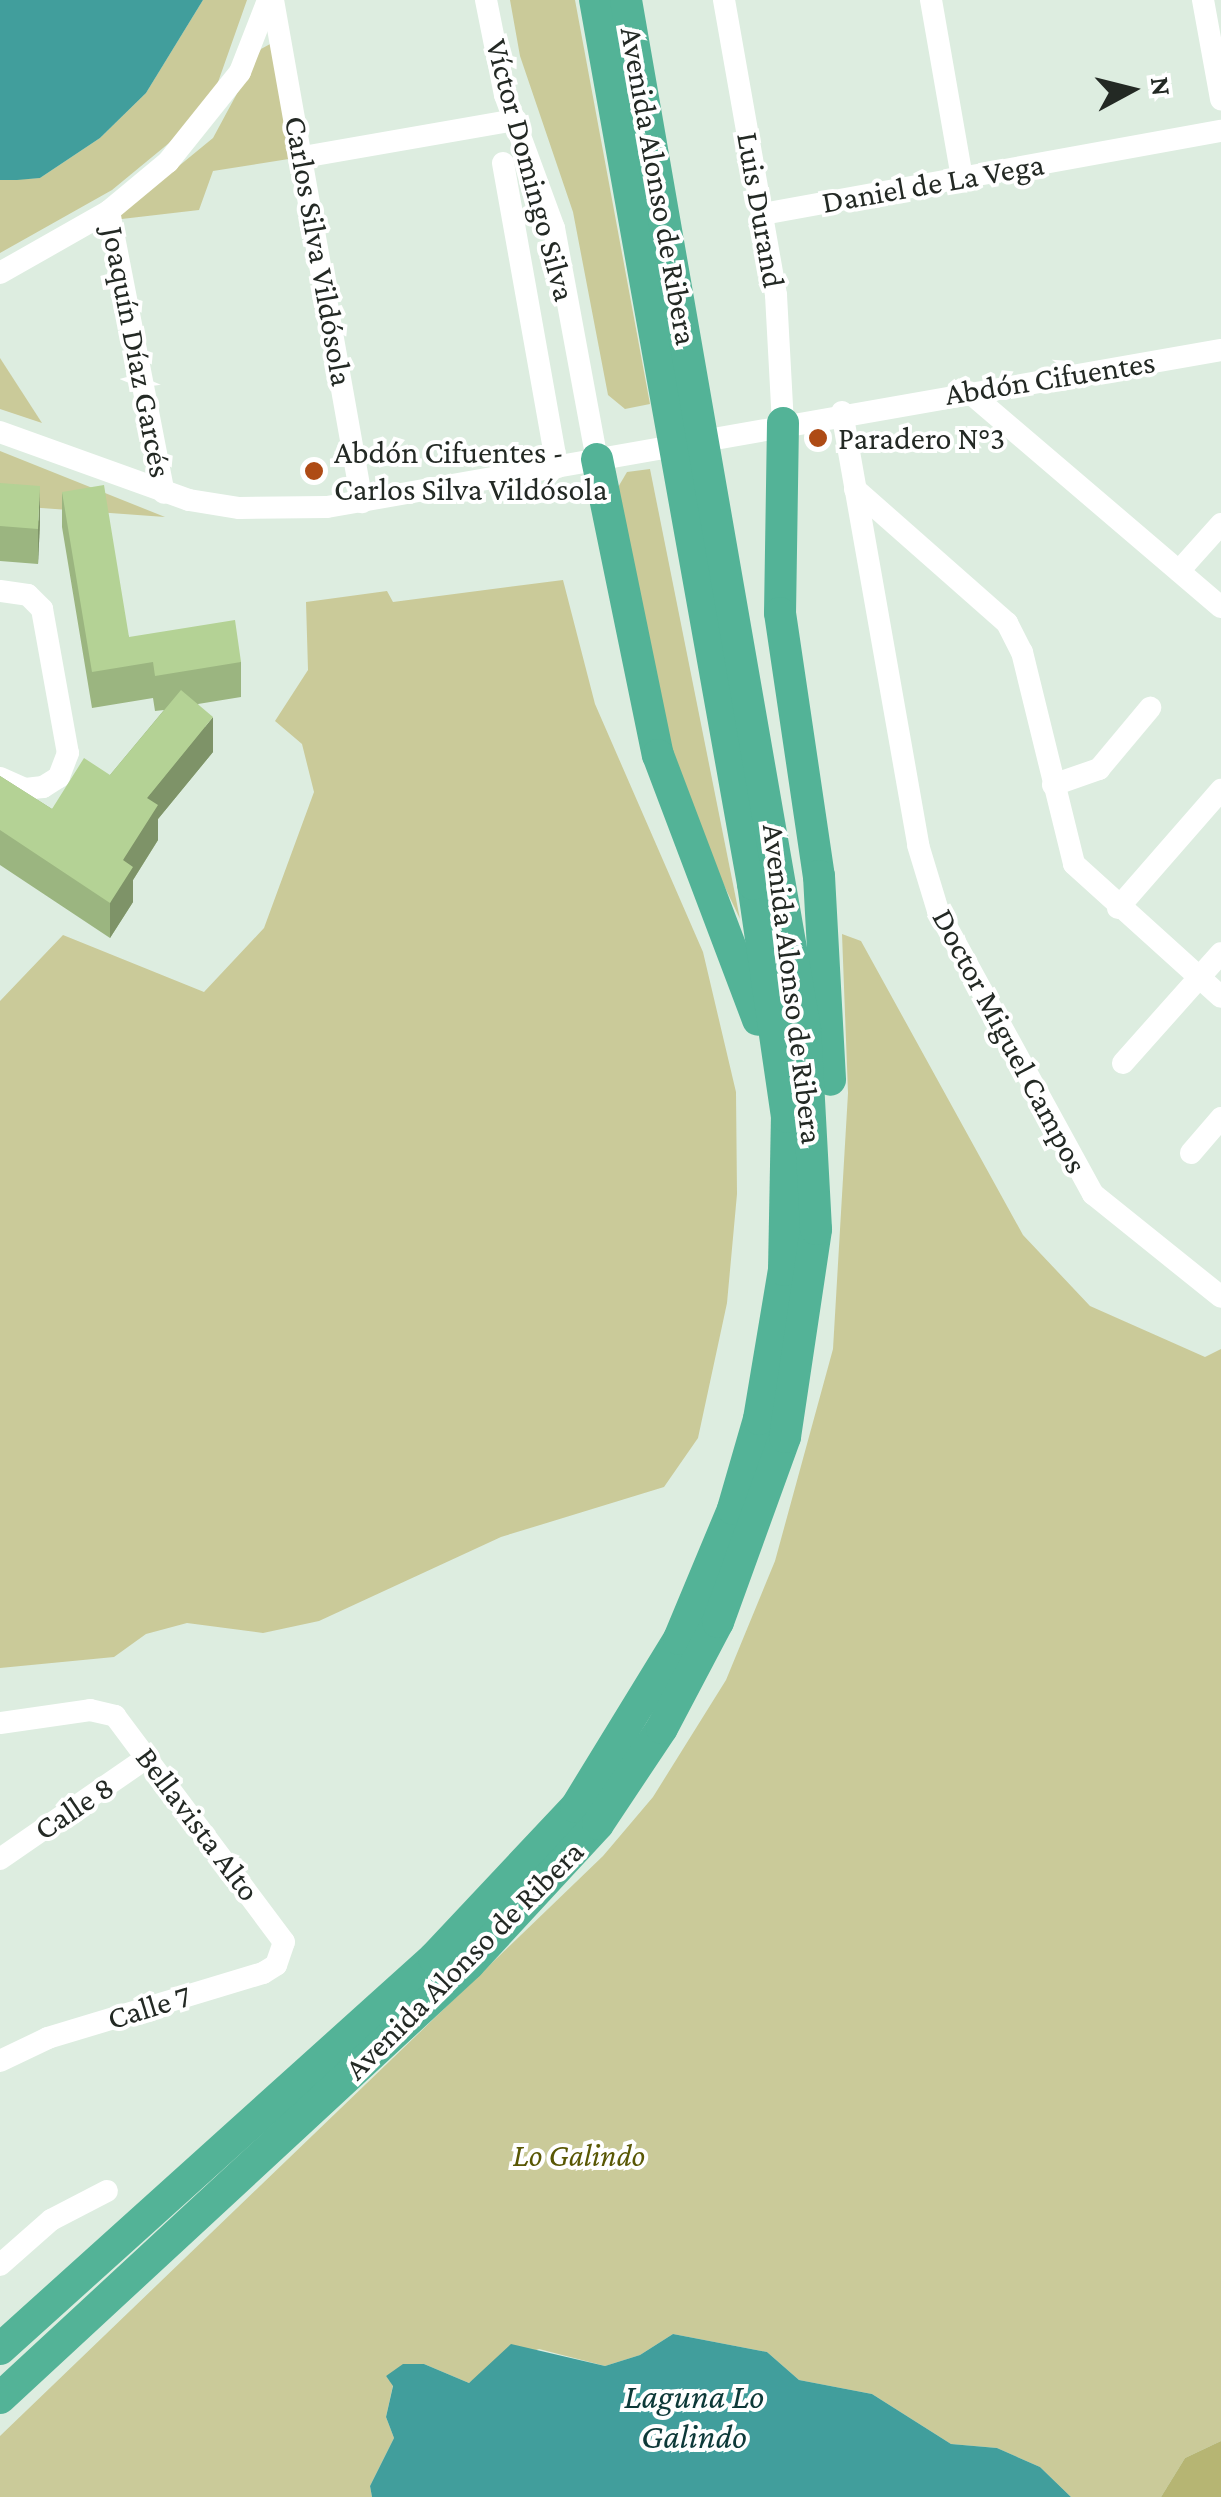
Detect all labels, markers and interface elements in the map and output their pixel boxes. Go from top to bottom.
street label: Avenida Alonso de Ribera [612,24,706,348]
street label: Víctor Domingo Silva [478,35,584,305]
north arrow [1081,40,1181,140]
text: N [1145,75,1178,98]
street label: Carlos Silva Vildósola [276,113,362,389]
street label: Luis Durand [728,129,794,291]
street label: Daniel de La Vega [819,145,1047,221]
street label: Joaquín Díaz Garcés [94,223,180,481]
street label: Abdón Cifuentes [942,342,1158,414]
place label: Paradero N°3 [838,419,1005,457]
marker: Paradero N°3 [807,427,829,449]
place label: Abdón Cifuentes - Carlos Silva Vildósola [334,434,608,509]
marker: Abdón Cifuentes - Carlos Silva Vildósola [303,460,325,482]
street label: Avenida Alonso de Ribera [754,822,832,1146]
street label: Doctor Miguel Campos [924,902,1096,1180]
street label: Bellavista Alto [128,1739,268,1909]
street label: Calle 8 [27,1768,121,1848]
street label: Avenida Alonso de Ribera [336,1832,592,2088]
street label: Calle 7 [103,1976,195,2038]
park label: Lo Galindo [513,2136,645,2174]
water label: Laguna Lo Galindo [624,2376,764,2458]

